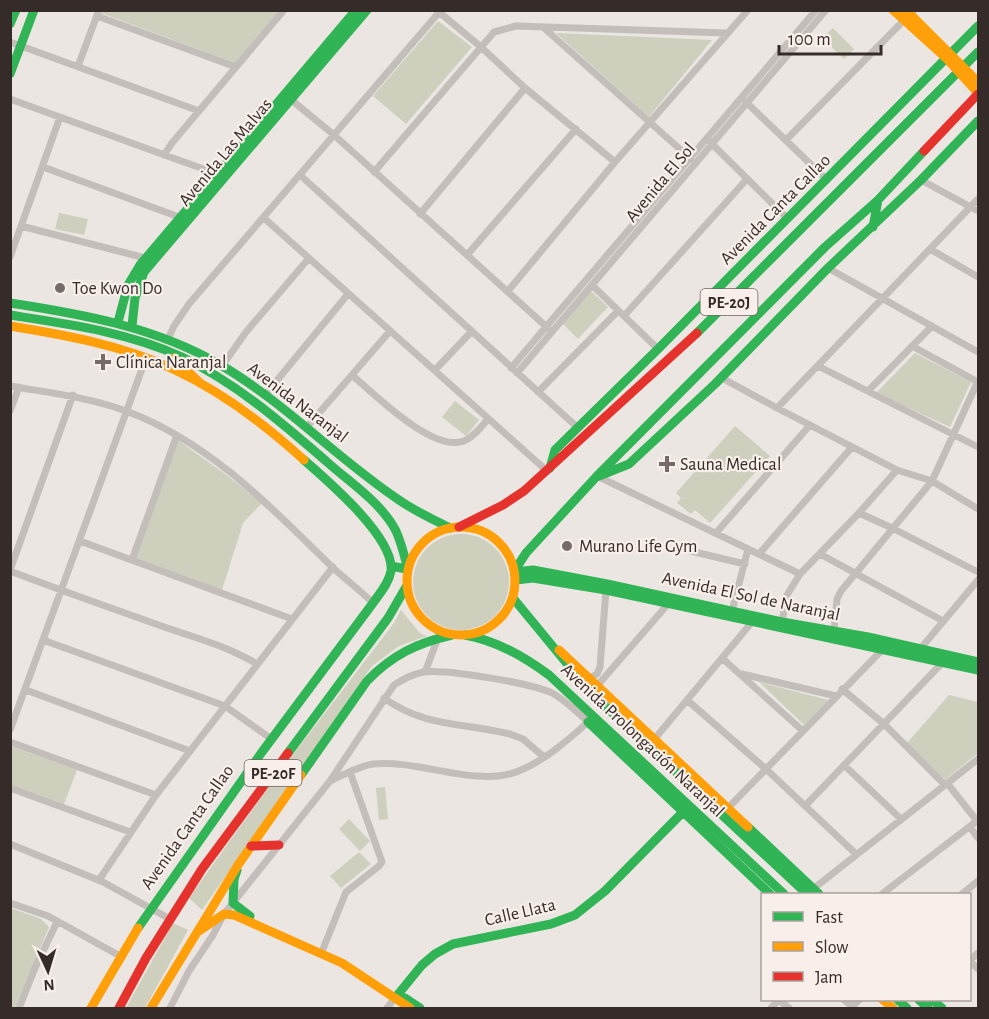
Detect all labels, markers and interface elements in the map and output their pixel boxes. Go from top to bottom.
scale bar [779,18,881,56]
text: 100 m [788,31,831,49]
street label: Avenida Las Malvas [176,95,276,210]
street label: Avenida El Sol [623,140,699,226]
street label: Avenida Canta Callao [717,151,834,268]
place label: Toe Kwon Do [72,280,163,298]
marker: Toe Kwon Do [53,281,67,295]
road number: PE-20J [700,289,758,315]
marker: Clínica Naranjal [94,353,112,371]
place label: Clínica Naranjal [116,354,227,372]
street label: Avenida Naranjal [244,359,351,446]
marker: Sauna Medical [658,455,676,473]
place label: Sauna Medical [680,456,781,474]
place label: Murano Life Gym [579,538,697,556]
marker: Murano Life Gym [560,539,574,553]
street label: Avenida El Sol de Naranjal [660,569,842,625]
street label: Avenida Prolongación Naranjal [557,661,727,821]
road number: PE-20F [244,760,302,786]
street label: Avenida Canta Callao [138,762,238,893]
legend [761,893,971,1001]
street label: Calle Llata [483,896,557,930]
text: Fast [815,909,843,927]
text: Slow [815,939,848,957]
north arrow [18,941,78,1001]
text: Jam [815,969,843,987]
text: N [43,977,55,993]

